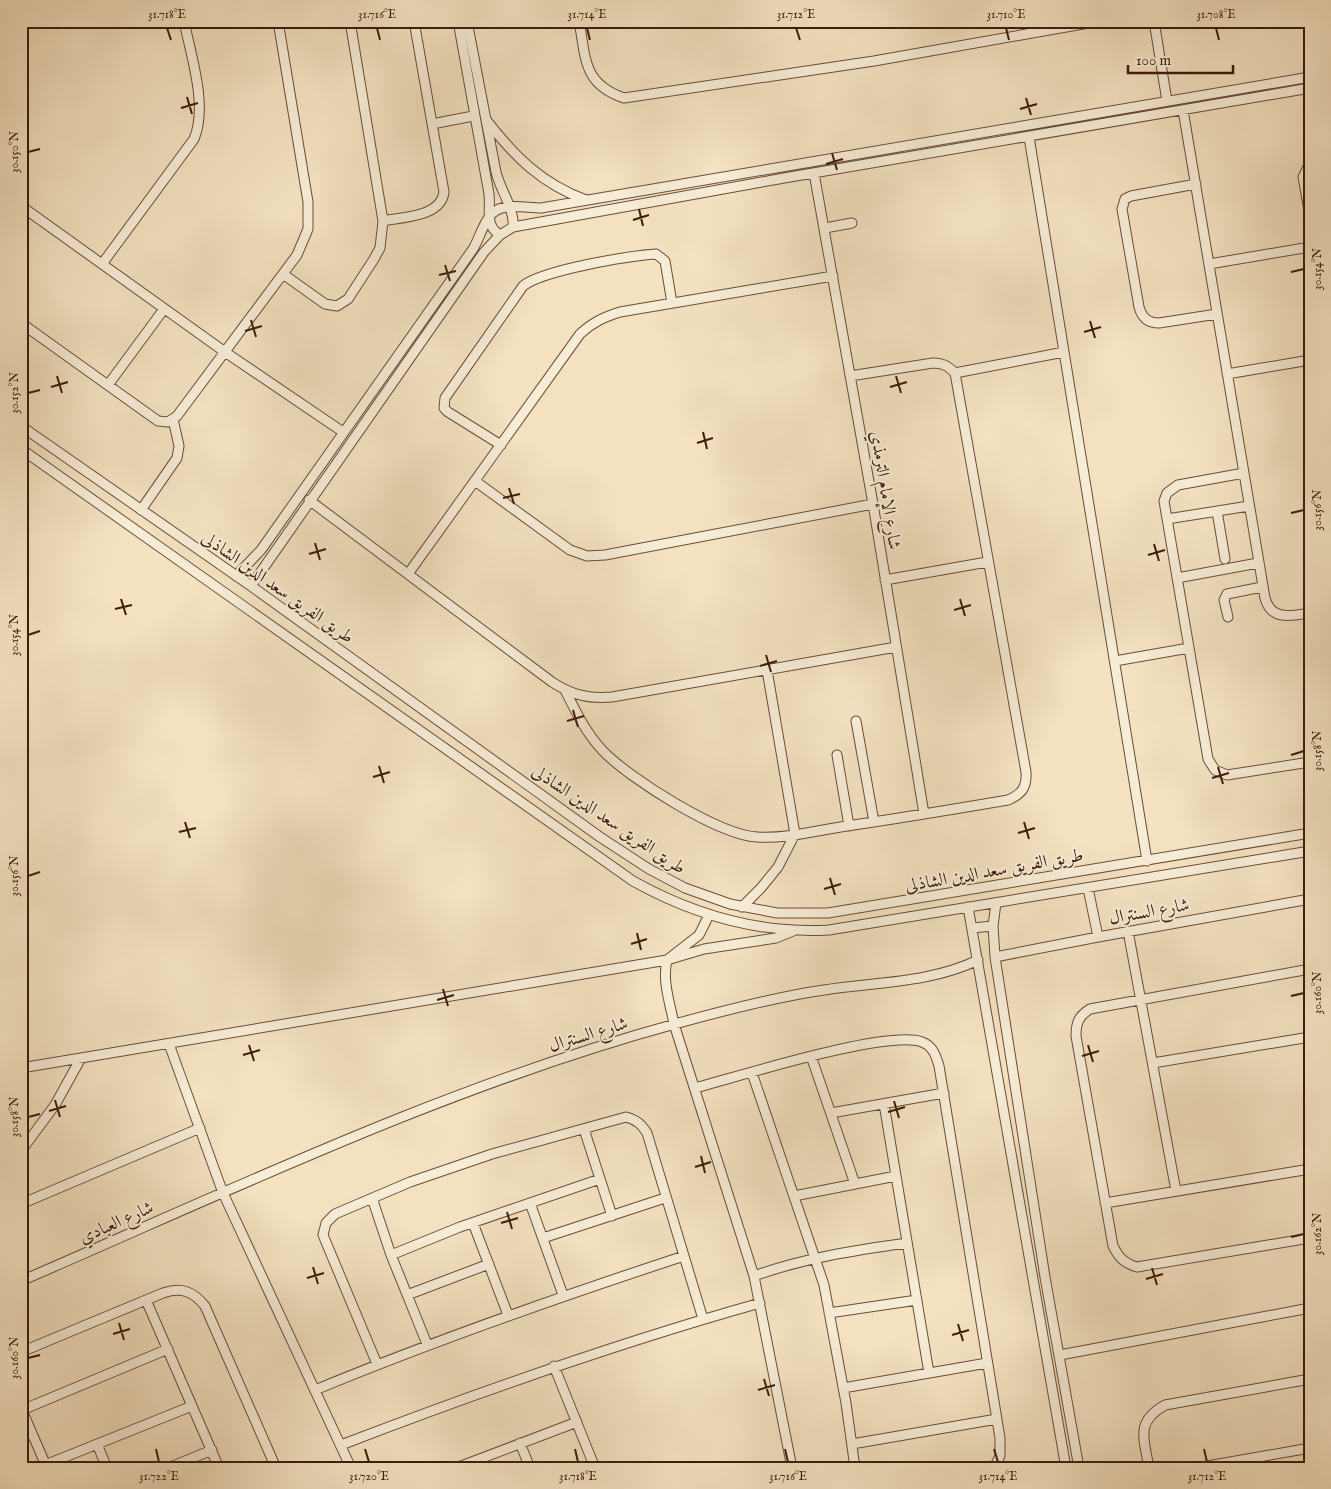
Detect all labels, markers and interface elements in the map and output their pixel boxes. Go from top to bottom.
text: 31.718°E [148,7,186,22]
text: 31.716°E [358,7,396,22]
text: 31.714°E [568,7,606,22]
text: 31.712°E [777,7,815,22]
text: 31.710°E [987,7,1025,22]
text: 31.708°E [1196,7,1236,22]
scale bar [1128,42,1234,74]
text: 100 m [1136,51,1172,70]
text: 30.150°N [7,130,22,173]
text: 30.154°N [1310,247,1325,290]
text: 30.152°N [7,372,22,414]
street label: شارع الإمام الترمذي [861,429,905,552]
text: 30.156°N [1310,489,1325,530]
street label: طريق الفريق سعد الدين الشاذلى [196,527,358,650]
text: 30.154°N [7,613,22,656]
text: 30.158°N [1310,730,1325,771]
street label: طريق الفريق سعد الدين الشاذلى [527,760,690,880]
street label: طريق الفريق سعد الدين الشاذلى [903,844,1085,899]
text: 30.156°N [7,855,22,896]
street label: شارع السنترال [1107,894,1192,933]
text: 30.160°N [1310,971,1325,1014]
street label: شارع السنترال [546,1013,631,1060]
text: 30.158°N [7,1096,22,1137]
street label: شارع العبادي [76,1197,158,1252]
text: 30.162°N [1310,1212,1325,1255]
text: 30.160°N [7,1336,22,1379]
text: 31.722°E [139,1469,179,1484]
text: 31.720°E [349,1469,389,1484]
text: 31.718°E [559,1469,597,1484]
text: 31.716°E [769,1469,807,1484]
text: 31.714°E [979,1469,1017,1484]
text: 31.712°E [1188,1469,1226,1484]

